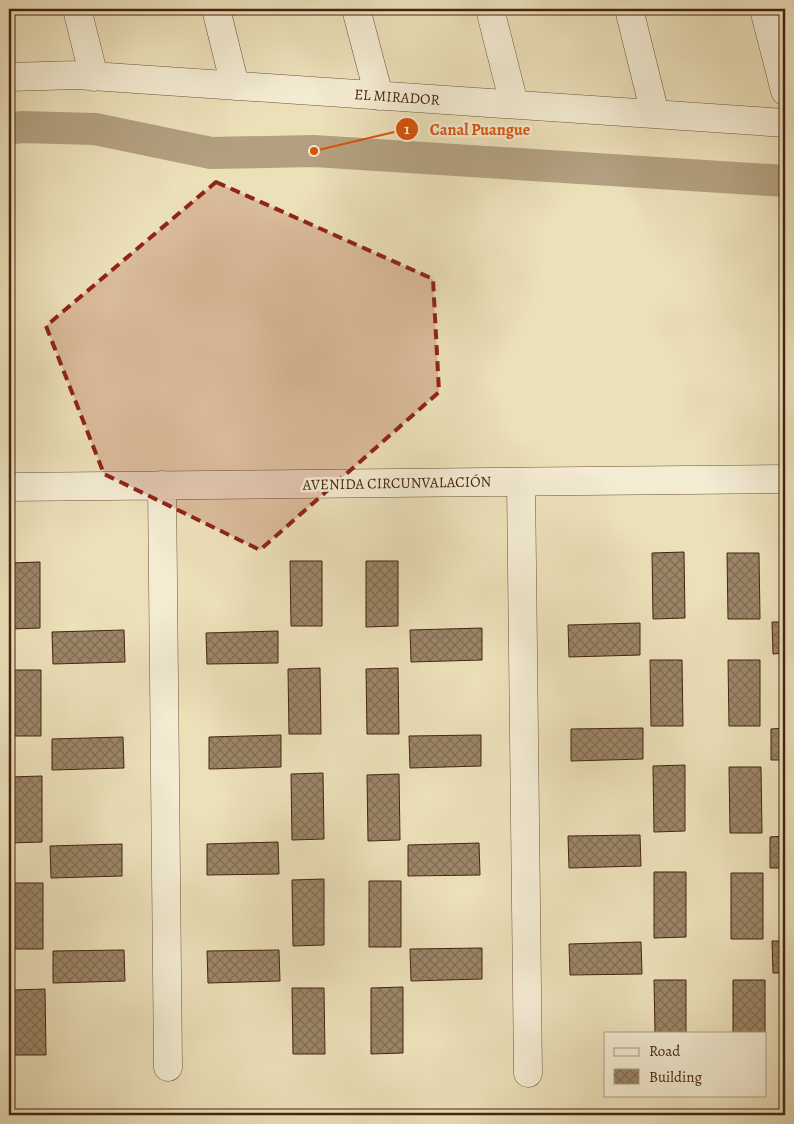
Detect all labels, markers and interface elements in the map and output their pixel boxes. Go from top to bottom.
street label: EL MIRADOR [354,84,441,110]
callout: Canal Puangue [394,114,540,145]
text: 1 [404,119,410,139]
text: Canal Puangue [430,119,530,141]
street label: AVENIDA CIRCUNVALACIÓN [302,471,492,495]
legend [604,1032,766,1096]
text: Road [649,1041,681,1061]
text: Building [649,1067,702,1087]

